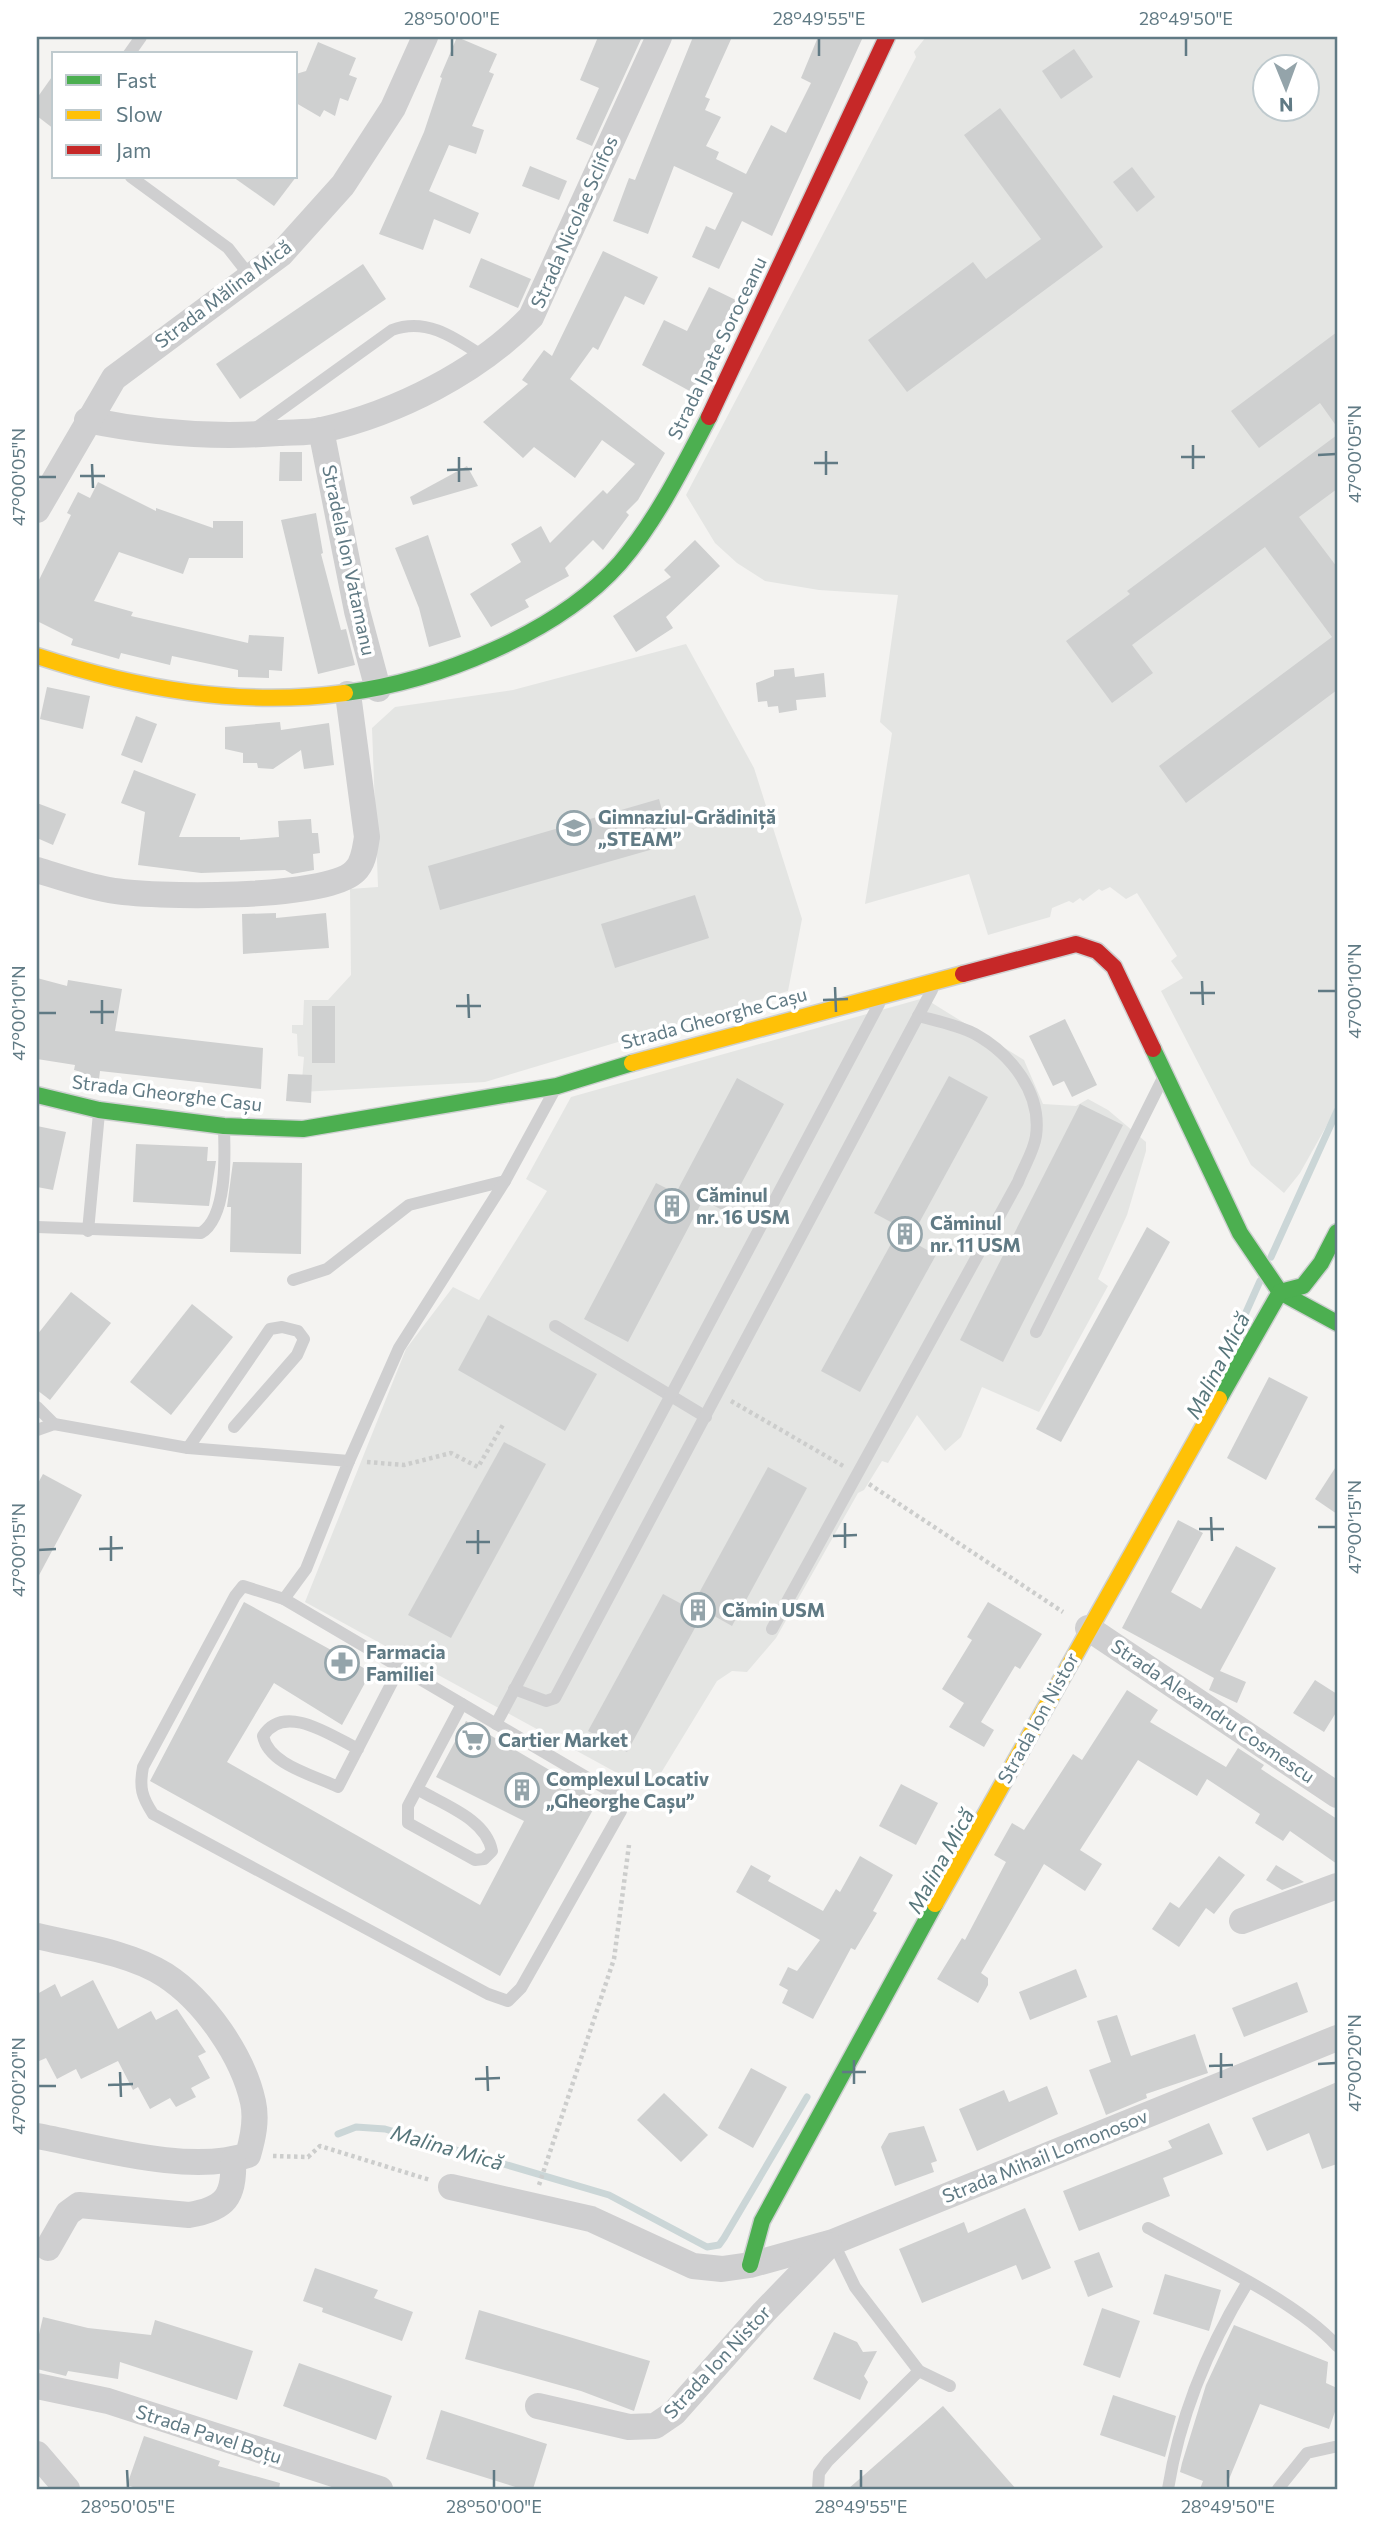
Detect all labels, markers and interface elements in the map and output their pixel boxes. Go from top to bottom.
text: 28°50'00"E [404,7,500,29]
text: 28°49'55"E [773,7,865,29]
text: 28°49'50"E [1139,7,1233,29]
legend [52,52,298,178]
north arrow [1252,52,1322,122]
text: Fast [116,67,157,92]
text: N [1279,94,1294,117]
text: Slow [116,101,163,126]
street label: Strada Nicolae Sclifos [525,132,622,311]
text: Jam [116,137,151,162]
street label: Strada Mălina Mică [150,235,296,352]
street label: Strada Ipate Soroceanu [662,253,771,443]
text: 47°00'05"N [1343,405,1365,503]
text: 47°00'05"N [7,428,29,526]
street label: Stradela Ion Vatamanu [318,462,381,657]
place label: Gimnaziul-Grădiniță „STEAM” [598,805,776,850]
school or university icon: Gimnaziul-Grădiniță „STEAM” [555,809,593,847]
text: 47°00'10"N [1343,943,1365,1039]
text: 47°00'10"N [7,965,29,1061]
street label: Strada Gheorghe Cașu [618,982,810,1055]
street label: Strada Gheorghe Cașu [70,1069,263,1118]
place label: Căminul nr. 16 USM [696,1183,790,1228]
building icon: Căminul nr. 16 USM [653,1187,691,1225]
place label: Căminul nr. 11 USM [930,1211,1021,1256]
building icon: Căminul nr. 11 USM [886,1215,924,1253]
water label: Malina Mică [1179,1307,1255,1422]
text: 47°00'15"N [1343,1480,1365,1574]
text: 47°00'15"N [7,1503,29,1597]
building icon: Cămin USM [679,1591,717,1629]
place label: Cămin USM [722,1598,825,1621]
street label: Strada Alexandru Cosmescu [1107,1634,1319,1787]
place label: Farmacia Familiei [366,1640,446,1685]
pharmacy icon: Farmacia Familiei [323,1644,361,1682]
street label: Strada Ion Nistor [992,1648,1083,1787]
supermarket icon: Cartier Market [454,1721,492,1759]
place label: Cartier Market [498,1728,628,1751]
place label: Complexul Locativ „Gheorghe Cașu” [546,1767,710,1814]
building icon: Complexul Locativ „Gheorghe Cașu” [503,1771,541,1809]
water label: Malina Mică [901,1803,979,1917]
text: 47°00'20"N [1343,2014,1365,2112]
text: 47°00'20"N [7,2037,29,2135]
street label: Strada Mihail Lomonosov [939,2104,1151,2207]
water label: Malina Mică [388,2119,507,2175]
street label: Strada Ion Nistor [658,2300,775,2423]
street label: Strada Pavel Boțu [133,2399,285,2470]
text: 28°50'05"E [81,2495,175,2517]
text: 28°50'00"E [446,2495,542,2517]
text: 28°49'55"E [815,2495,907,2517]
text: 28°49'50"E [1181,2495,1275,2517]

